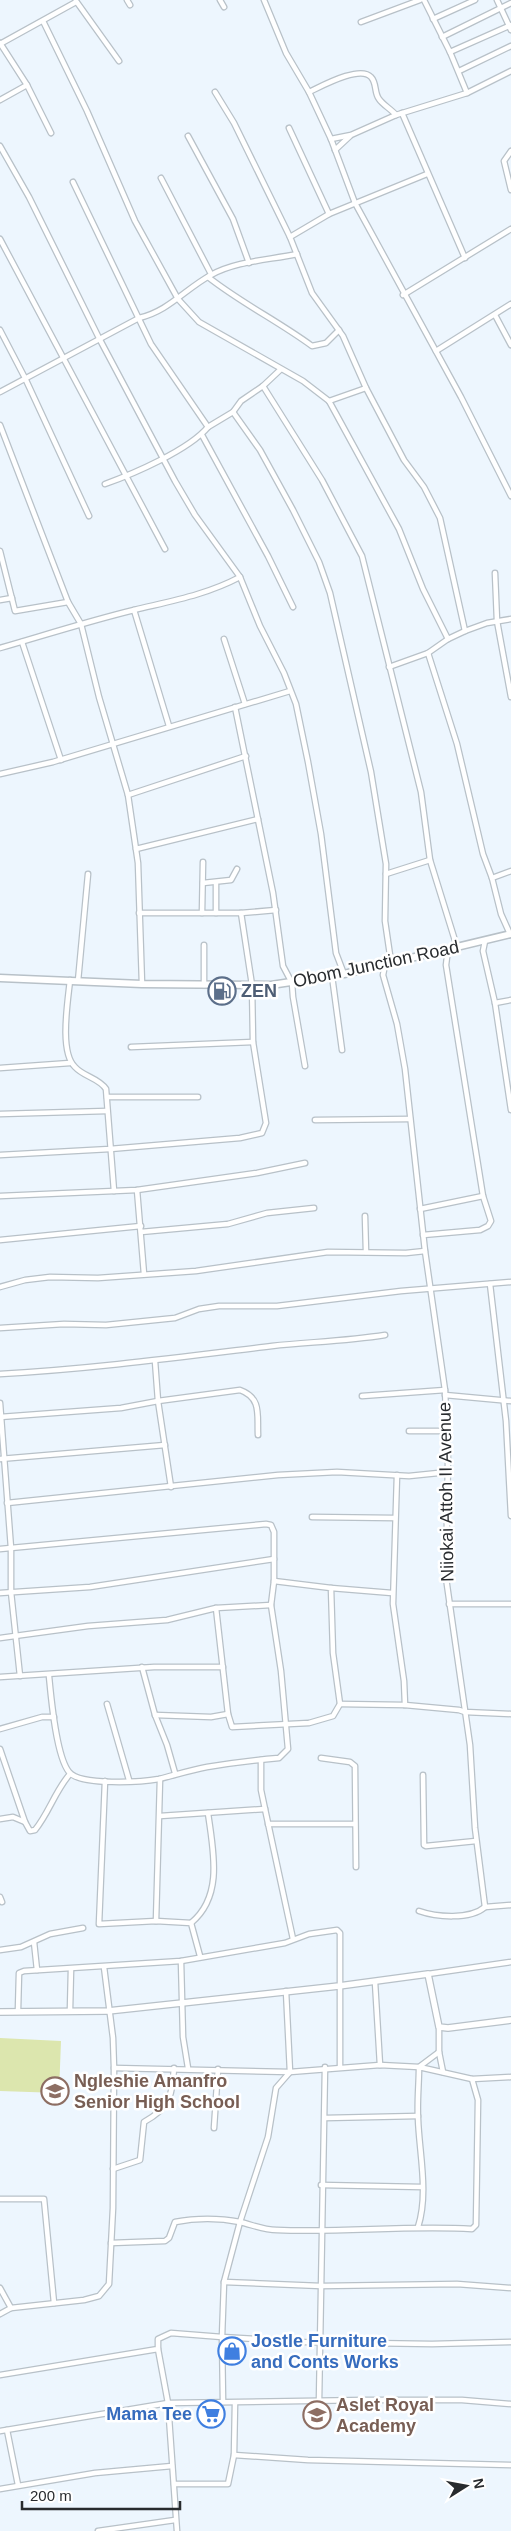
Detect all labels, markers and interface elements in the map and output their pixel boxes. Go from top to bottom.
street label: Obom Junction Road [291,937,461,991]
fuel station icon: ZEN [207,976,237,1006]
place label: ZEN [241,981,277,1001]
street label: Niiokai Attoh II Avenue [434,1402,458,1582]
place label: Ngleshie Amanfro Senior High School [74,2071,240,2112]
school or university icon: Ngleshie Amanfro Senior High School [40,2076,70,2106]
place label: Jostle Furniture and Conts Works [251,2331,399,2372]
shop icon: Jostle Furniture and Conts Works [217,2336,247,2366]
place label: Aslet Royal Academy [336,2395,434,2436]
supermarket icon: Mama Tee [196,2399,226,2429]
school or university icon: Aslet Royal Academy [302,2400,332,2430]
place label: Mama Tee [106,2404,192,2424]
north arrow [441,2461,491,2511]
text: N [470,2477,488,2490]
scale bar [22,2478,180,2510]
text: 200 m [30,2487,72,2504]

